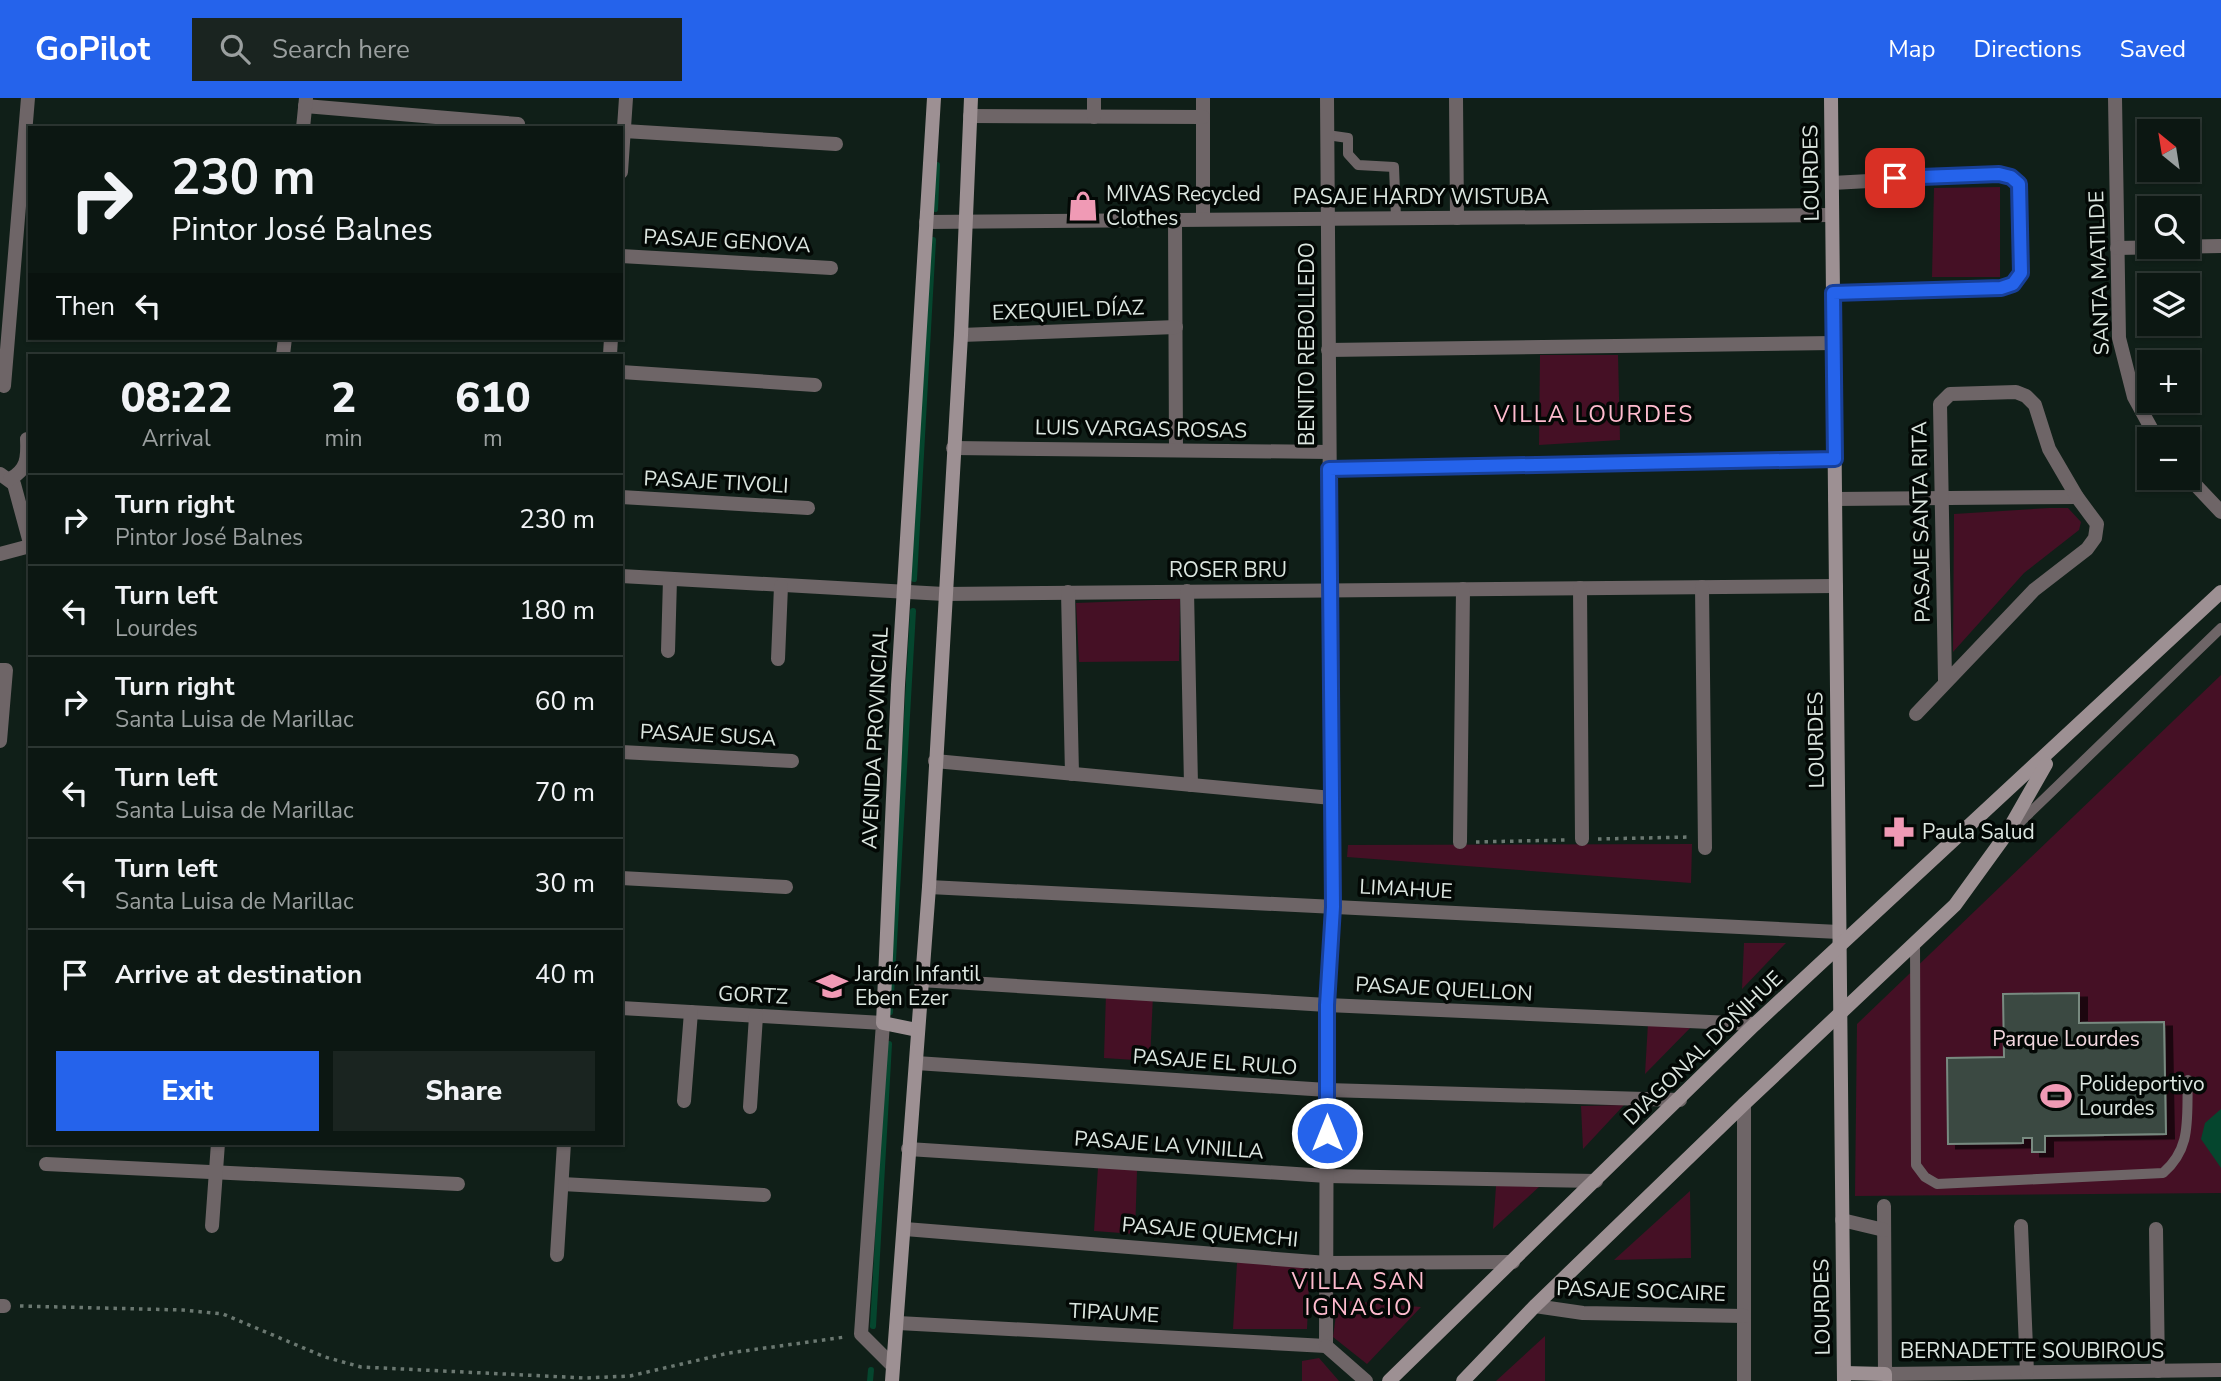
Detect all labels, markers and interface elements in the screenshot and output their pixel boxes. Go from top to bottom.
search box [192,18,682,81]
text: GoPilot [35,27,150,72]
icon: search [216,30,254,68]
text: Search here [272,32,410,67]
text: Map [1888,33,1935,65]
text: Directions [1973,33,2082,65]
text: Saved [2120,33,2186,65]
north arrow [2137,119,2200,182]
map controls [2137,119,2200,490]
street label: LOURDES [1796,124,1826,222]
text: 230 m [171,144,315,211]
pin [1865,148,1925,208]
icon: right [56,154,147,245]
icon: arrive [1876,159,1914,197]
place label: MIVAS Recycled Clothes [1106,180,1261,232]
street label: PASAJE HARDY WISTUBA [1293,183,1549,211]
shop icon: MIVAS Recycled Clothes [1066,189,1100,223]
street label: SANTA MATILDE [2082,190,2116,356]
button: search [2137,196,2200,259]
text: Pintor José Balnes [171,208,433,251]
street label: PASAJE GENOVA [643,223,811,259]
street label: BENITO REBOLLEDO [1293,242,1321,446]
button: layers [2137,273,2200,336]
icon: left [129,287,167,325]
text: Then [56,289,115,324]
street label: EXEQUIEL DÍAZ [991,293,1145,327]
button: + [2137,350,2200,413]
text: 08:22 [120,370,232,427]
text: 2 [331,370,356,427]
text: 610 [455,370,531,427]
district label: VILLA LOURDES [1493,399,1694,430]
street label: LUIS VARGAS ROSAS [1035,413,1247,445]
street label: PASAJE SANTA RITA [1905,421,1937,623]
text: Arrival [142,423,211,454]
text: min [325,423,363,454]
text: m [483,423,503,454]
button: − [2137,427,2200,490]
street label: PASAJE TIVOLI [643,464,789,500]
text: Turn right [115,487,234,522]
icon: right [56,501,94,539]
text: 230 m [519,502,595,537]
text: Pintor José Balnes [115,522,303,553]
street label: ROSER BRU [1169,556,1287,584]
text: Turn left [115,578,218,613]
icon: left [56,592,94,630]
text: 180 m [519,593,595,628]
text: Lourdes [115,613,198,644]
street label: AVENIDA PROVINCIAL [855,626,895,850]
text: Turn right [115,669,234,704]
icon: right [56,683,94,721]
text: 60 m [535,684,595,719]
street label: LOURDES [1801,691,1831,789]
text: Santa Luisa de Marillac [115,704,354,735]
street label: PASAJE SUSA [639,717,777,753]
text: Turn left [115,760,218,795]
icon: left [56,774,94,812]
text: 70 m [535,775,595,810]
text: Santa Luisa de Marillac [115,795,354,826]
pharmacy icon: Paula Salud [1882,815,1916,849]
place label: Paula Salud [1922,818,2035,846]
text: Turn left [115,851,218,886]
icon: left [56,865,94,903]
text: 30 m [535,866,595,901]
street label: LIMAHUE [1359,873,1453,905]
text: Santa Luisa de Marillac [115,886,354,917]
icon: arrive [56,956,94,994]
text: Arrive at destination [115,957,362,992]
text: 40 m [535,957,595,992]
place label: Jardín Infantil Eben Ezer [854,960,981,1012]
street label: DIAGONAL DOÑIHUE [1617,965,1789,1131]
school or university icon: Jardín Infantil Eben Ezer [815,969,849,1003]
street label: PASAJE QUELLON [1355,970,1533,1008]
street label: GORTZ [717,979,789,1011]
park label: Parque Lourdes [1992,1025,2140,1053]
street label: PASAJE EL RULO [1132,1042,1298,1082]
button: Exit [56,1051,319,1131]
button: Share [333,1051,595,1131]
place label: Polideportivo Lourdes [2079,1070,2205,1122]
sports icon: Polideportivo Lourdes [2039,1079,2073,1113]
position arrow [1290,1096,1364,1170]
street label: PASAJE LA VINILLA [1073,1124,1265,1166]
street label: PASAJE QUEMCHI [1121,1210,1299,1254]
street label: LOURDES [1807,1258,1837,1356]
district label: VILLA SAN IGNACIO [1291,1266,1426,1323]
street label: PASAJE SOCAIRE [1556,1274,1726,1308]
street label: TIPAUME [1068,1297,1160,1329]
street label: BERNADETTE SOUBIROUS [1900,1337,2164,1365]

